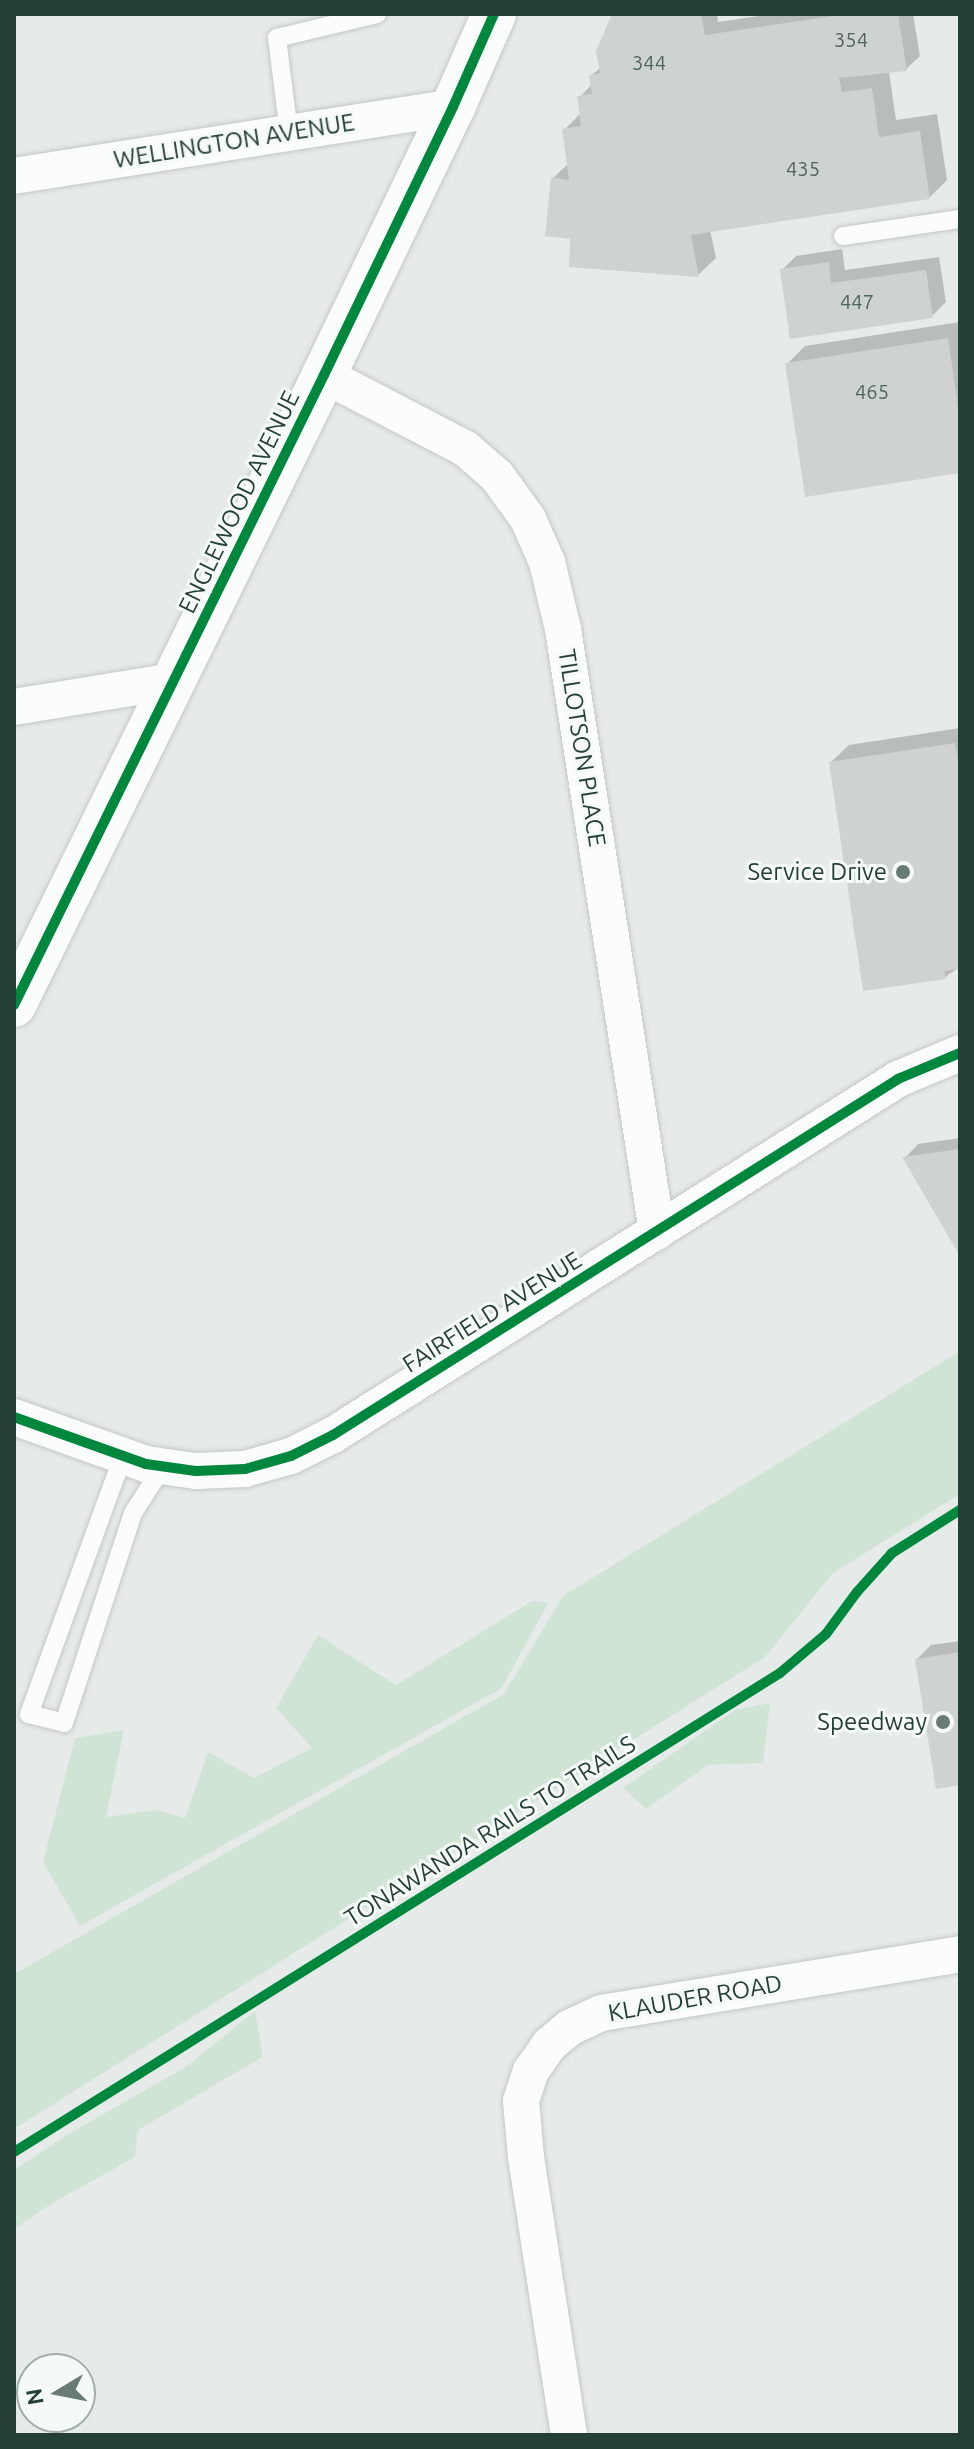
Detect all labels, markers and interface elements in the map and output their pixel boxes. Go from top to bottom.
house number: 354 [834,27,868,51]
house number: 344 [632,50,666,74]
street label: WELLINGTON AVENUE [112,108,356,174]
house number: 435 [786,156,820,180]
house number: 447 [840,289,874,313]
house number: 465 [855,379,889,403]
street label: ENGLEWOOD AVENUE [173,386,305,618]
street label: TILLOTSON PLACE [552,647,612,849]
place label: Service Drive [747,858,887,886]
marker: Service Drive [894,863,912,881]
street label: FAIRFIELD AVENUE [397,1245,587,1379]
place label: Speedway [817,1708,927,1736]
marker: Speedway [934,1713,952,1731]
street label: TONAWANDA RAILS TO TRAILS [339,1729,641,1933]
street label: KLAUDER ROAD [606,1969,784,2027]
north arrow [16,2353,96,2433]
text: N [20,2387,48,2407]

